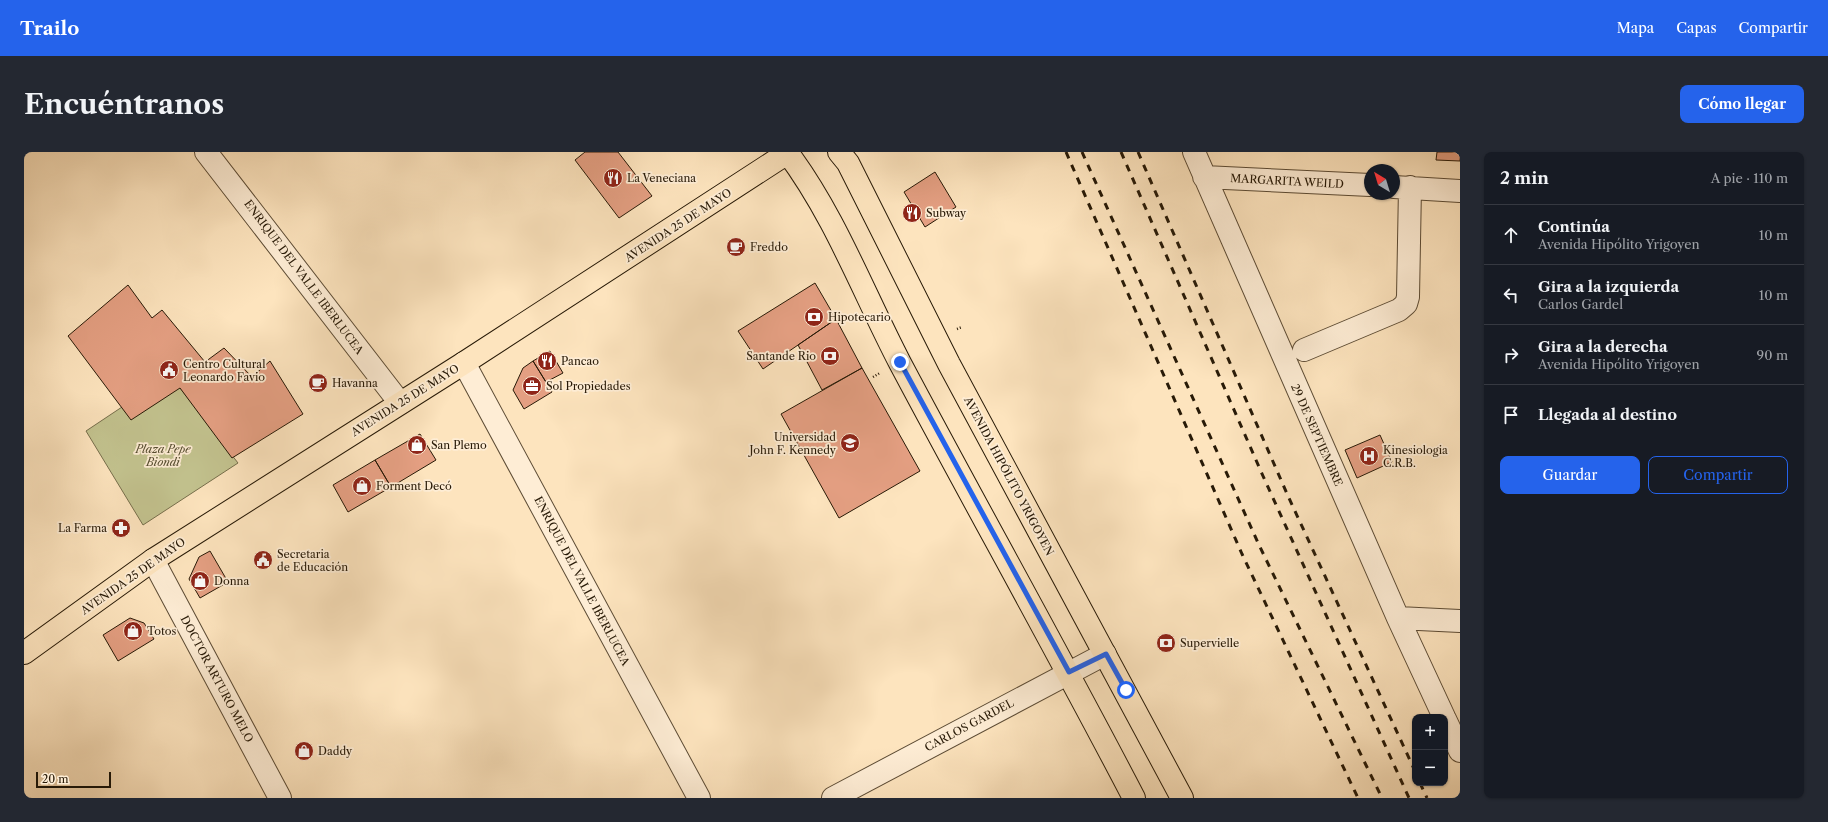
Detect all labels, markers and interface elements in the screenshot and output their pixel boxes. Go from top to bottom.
text: Trailo [20,17,79,40]
text: Mapa [1617,19,1654,37]
text: Capas [1676,19,1717,37]
text: Compartir [1739,19,1808,37]
button: Cómo llegar [1680,85,1804,123]
text: Encuéntranos [24,87,224,121]
north arrow [1364,164,1400,200]
restaurant icon: La Veneciana [602,167,624,189]
text: 2 min [1500,168,1549,188]
text: A pie · 110 m [1711,170,1788,186]
place label: La Veneciana [627,171,696,185]
street label: MARGARITA WEILD [1230,171,1344,191]
street label: AVENIDA 25 DE MAYO [621,185,734,265]
street label: ENRIQUE DEL VALLE IBERLUCEA [241,197,367,358]
restaurant icon: Subway [901,202,923,224]
place label: Subway [926,206,967,220]
text: Continúa [1538,217,1610,236]
icon: ahead [1500,224,1522,246]
text: 10 m [1759,227,1788,243]
cafe icon: Freddo [725,236,747,258]
text: Avenida Hipólito Yrigoyen [1538,236,1700,252]
place label: Freddo [750,240,788,254]
text: Gira a la izquierda [1538,277,1679,296]
icon: left [1500,284,1522,306]
text: 10 m [1759,287,1788,303]
text: Carlos Gardel [1538,296,1623,312]
bank icon: Hipotecario [803,306,825,328]
place label: Hipotecario [828,310,891,324]
text: Gira a la derecha [1538,337,1668,356]
icon: right [1500,344,1522,366]
bank icon: Santande Rio [819,345,841,367]
text: 90 m [1757,347,1788,363]
place label: Santande Rio [746,349,816,363]
restaurant icon: Pancao [536,350,558,372]
route end [891,353,909,371]
place label: Pancao [561,354,599,368]
text: Avenida Hipólito Yrigoyen [1538,356,1700,372]
place label: Centro Cultural Leonardo Favio [183,357,266,384]
public building icon: Centro Cultural Leonardo Favio [158,359,180,381]
street label: AVENIDA 25 DE MAYO [348,361,462,440]
cafe icon: Havanna [307,372,329,394]
office icon: Sol Propiedades [521,375,543,397]
place label: Havanna [332,376,378,390]
place label: Sol Propiedades [546,379,631,393]
street label: 29 DE SEPTIEMBRE [1288,382,1346,489]
street label: AVENIDA HIPÓLITO YRIGOYEN [961,393,1057,558]
icon: arrive [1500,404,1522,426]
text: Llegada al destino [1538,405,1677,424]
place label: Universidad John F. Kennedy [748,430,837,457]
school or university icon: Universidad John F. Kennedy [839,432,861,454]
shop icon: San Plemo [406,434,428,456]
place label: San Plemo [431,438,487,452]
park label: Plaza Pepe Biondi [134,442,191,469]
place label: Kinesiologia C.R.B. [1383,443,1448,470]
hospital icon: Kinesiologia C.R.B. [1358,445,1380,467]
button: Guardar [1500,456,1640,494]
button: Compartir [1648,456,1788,494]
shop icon: Forment Decó [351,475,373,497]
place label: Forment Decó [376,479,452,493]
street label: ENRIQUE DEL VALLE IBERLUCEA [531,494,633,669]
pharmacy icon: La Farma [110,517,132,539]
place label: La Farma [58,521,107,535]
street label: AVENIDA 25 DE MAYO [77,535,188,618]
place label: Secretaria de Educación [277,547,348,574]
public building icon: Secretaria de Educación [252,549,274,571]
shop icon: Donna [189,570,211,592]
place label: Donna [214,574,249,588]
street label: DOCTOR ARTURO MELO [178,613,256,745]
shop icon: Totos [122,620,144,642]
place label: Totos [147,624,177,638]
bank icon: Supervielle [1155,632,1177,654]
place label: Supervielle [1180,636,1239,650]
route start [1117,681,1135,699]
street label: CARLOS GARDEL [922,695,1017,754]
map controls [1412,714,1448,786]
button: + [1412,714,1448,750]
shop icon: Daddy [293,740,315,762]
place label: Daddy [318,744,353,758]
button: − [1412,750,1448,786]
scale bar [36,770,111,789]
text: 20 m [42,772,68,786]

